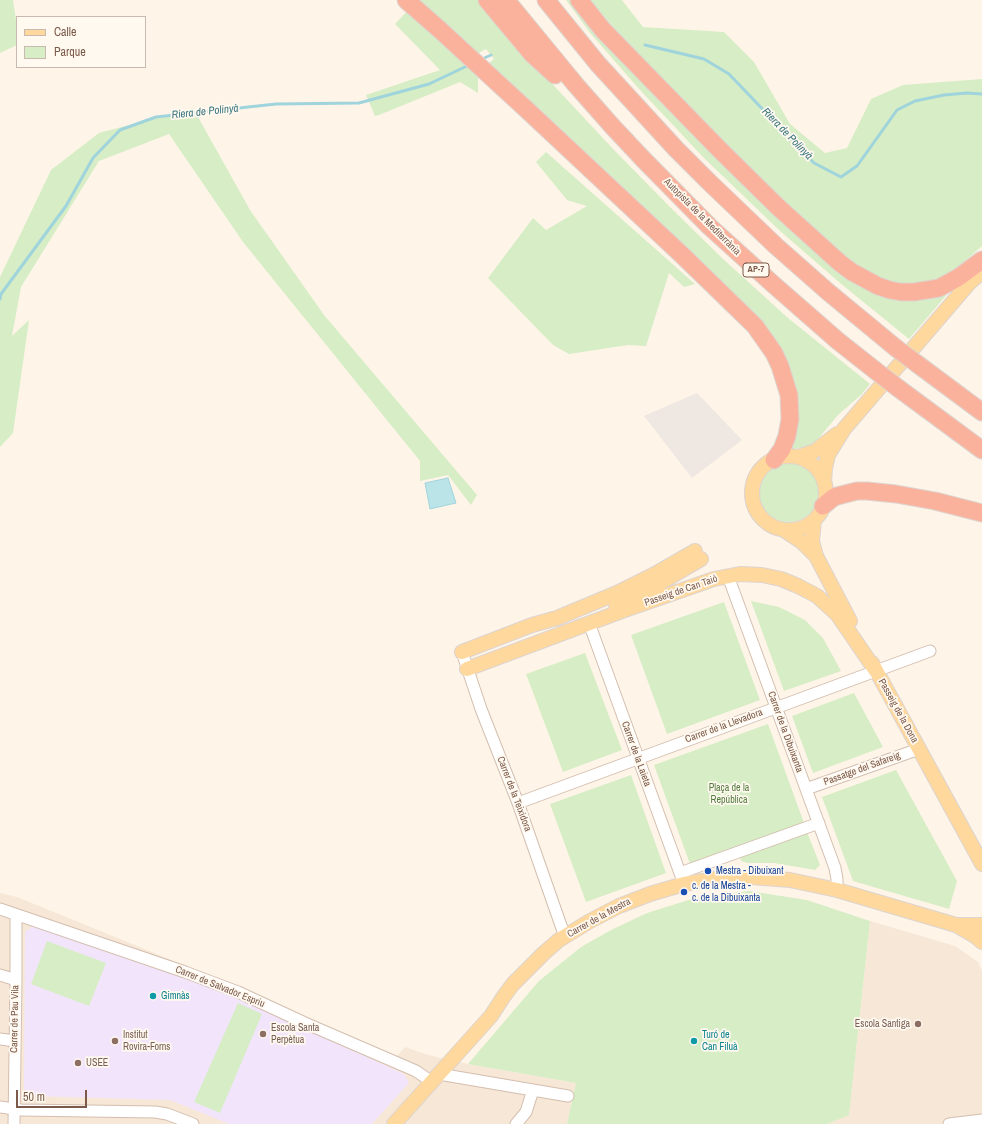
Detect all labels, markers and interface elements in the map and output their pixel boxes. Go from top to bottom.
legend [16,16,146,68]
text: Calle [54,24,76,40]
text: Parque [54,44,86,60]
water label: Riera de Polinyà [171,102,239,122]
water label: Riera de Polinyà [759,105,815,163]
street label: Autopista de la Mediterrània [661,176,743,258]
road number: AP-7 [743,263,769,277]
street label: Passeig de Can Taió [643,573,719,609]
street label: Passeig de la Dona [875,677,921,745]
street label: Carrer de la Dibuixanta [765,690,805,774]
street label: Carrer de la Llevadora [684,706,764,746]
street label: Carrer de la Laieta [619,720,653,788]
street label: Passatge del Safareig [822,750,902,788]
street label: Carrer de la Teixidora [494,755,534,833]
park label: Plaça de la República [709,782,749,806]
place label: Mestra - Dibuixant [716,865,783,877]
marker: Mestra - Dibuixant [703,866,713,876]
place label: c. de la Mestra - c. de la Dibuixanta [692,880,760,904]
marker: c. de la Mestra - c. de la Dibuixanta [679,887,689,897]
street label: Carrer de la Mestra [565,896,633,940]
street label: Carrer de Salvador Espriu [174,964,266,1010]
street label: Carrer de Pau Vila [8,985,22,1053]
place label: Gimnàs [161,990,190,1002]
marker: Gimnàs [148,991,158,1001]
place label: Escola Santiga [855,1018,910,1030]
marker: Escola Santiga [913,1019,923,1029]
place label: Escola Santa Perpètua [271,1022,319,1046]
place label: Institut Rovira-Forns [123,1029,170,1052]
marker: Escola Santa Perpètua [258,1029,268,1039]
place label: Turó de Can Filuà [702,1029,738,1052]
marker: Institut Rovira-Forns [110,1036,120,1046]
marker: Turó de Can Filuà [689,1036,699,1046]
place label: USEE [86,1057,108,1069]
marker: USEE [73,1058,83,1068]
scale bar [18,1082,89,1108]
text: 50 m [23,1089,45,1105]

